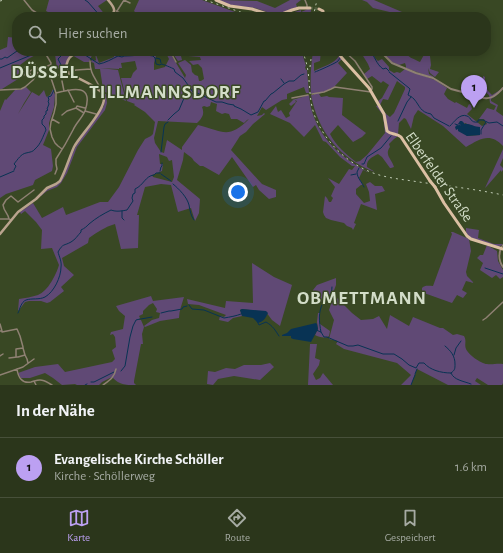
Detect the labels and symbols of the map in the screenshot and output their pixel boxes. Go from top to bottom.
district label: DÜSSEL [11,61,79,82]
pin: 1 [461,75,487,108]
district label: TILLMANNSDORF [89,83,241,102]
street label: Elberfelder Straße [402,129,476,225]
your location [228,182,248,202]
district label: OBMETTMANN [297,289,427,308]

